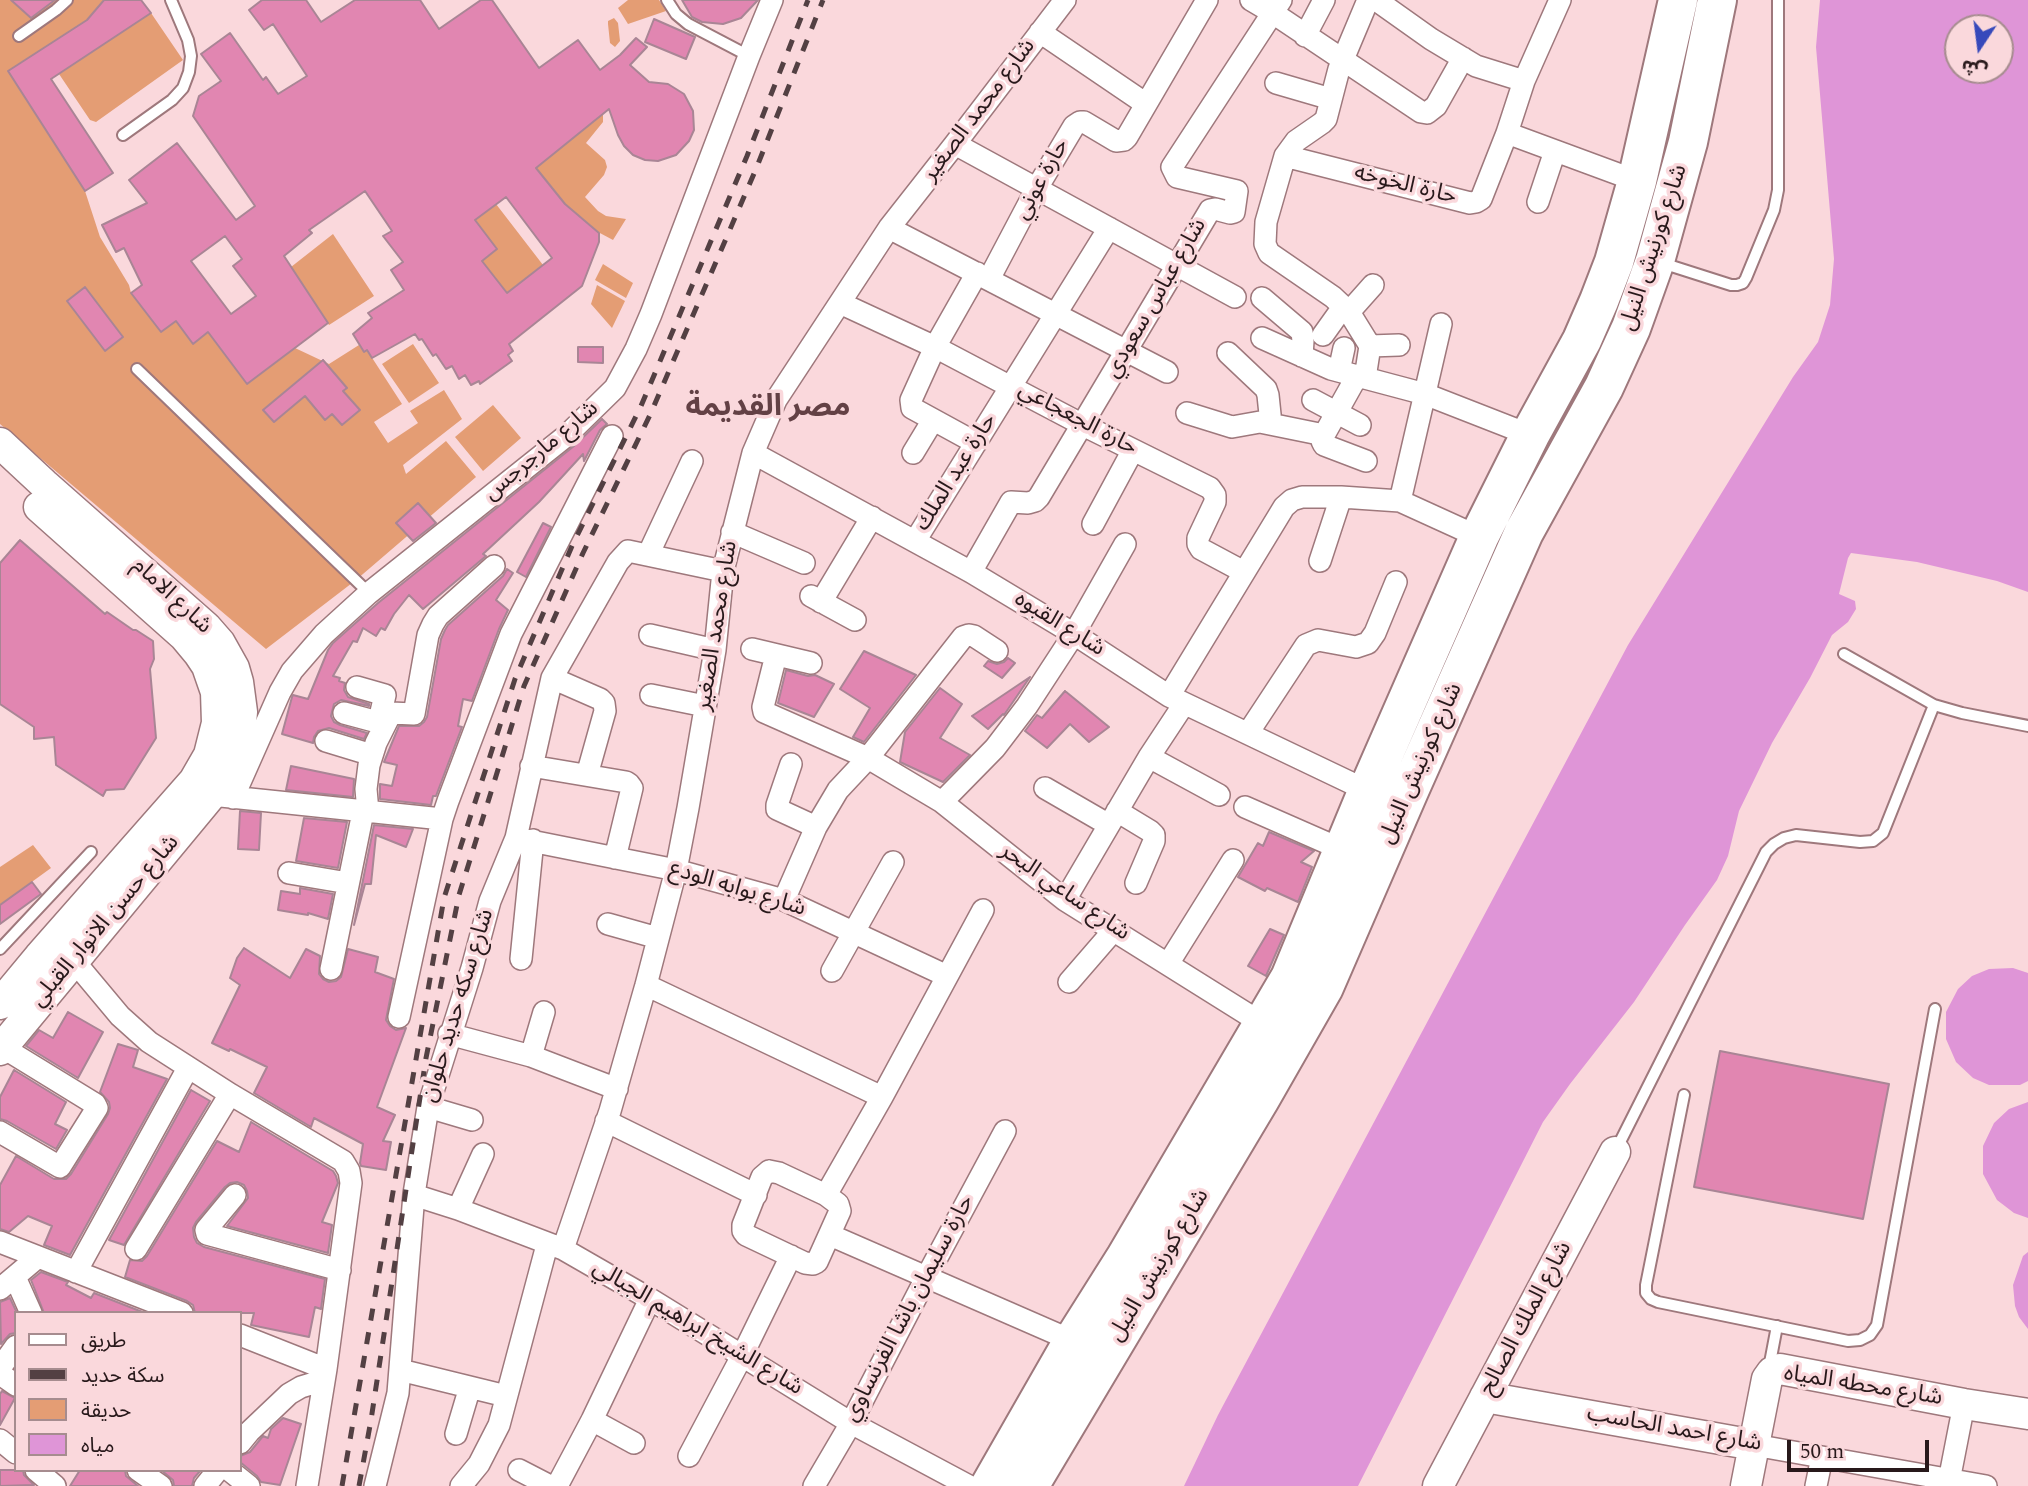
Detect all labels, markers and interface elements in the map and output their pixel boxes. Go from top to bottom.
north arrow [1944,14,2014,84]
street label: شارع محمد الصغير [917,34,1043,188]
text: ش [1959,51,1991,85]
street label: حارة عوني [1010,135,1076,225]
street label: حارة الخوخه [1351,160,1459,212]
street label: شارع كورنيش النيل [1615,161,1695,335]
street label: شارع عباس سعودي [1100,214,1214,384]
street label: حارة الجعجاعي [1013,377,1141,463]
district label: مصر القديمة [686,391,850,427]
street label: شارع مارجرجس [479,396,605,508]
street label: حارة عبد الملك [910,409,1004,537]
street label: شارع محمد الصغير [691,539,745,713]
street label: شارع الامام [125,553,217,641]
street label: شارع القبوه [1009,586,1109,664]
street label: شارع كورنيش النيل [1374,679,1470,849]
street label: شارع حسن الانوار القبلي [26,830,186,1014]
street label: شارع ساعي البحر [994,838,1134,948]
street label: شارع بوابه الودع [665,856,809,924]
street label: شارع سكه حديد حلوان [417,906,501,1106]
street label: شارع كورنيش النيل [1104,1185,1216,1347]
street label: حارة سليمان باشا الفرنساوي [839,1191,981,1427]
street label: شارع الملك الصالح [1475,1237,1579,1401]
street label: شارع الشيخ ابراهيم الجبالي [587,1255,807,1403]
legend [14,1311,242,1472]
text: طريق [81,1325,126,1357]
text: سكة حديد [81,1360,165,1392]
street label: شارع محطه المياه [1782,1361,1944,1413]
text: حديقة [81,1395,131,1427]
street label: شارع احمد الحاسب [1585,1401,1763,1459]
scale bar [1790,1426,1932,1470]
text: مياه [81,1430,114,1462]
text: 50 m [1800,1436,1844,1468]

